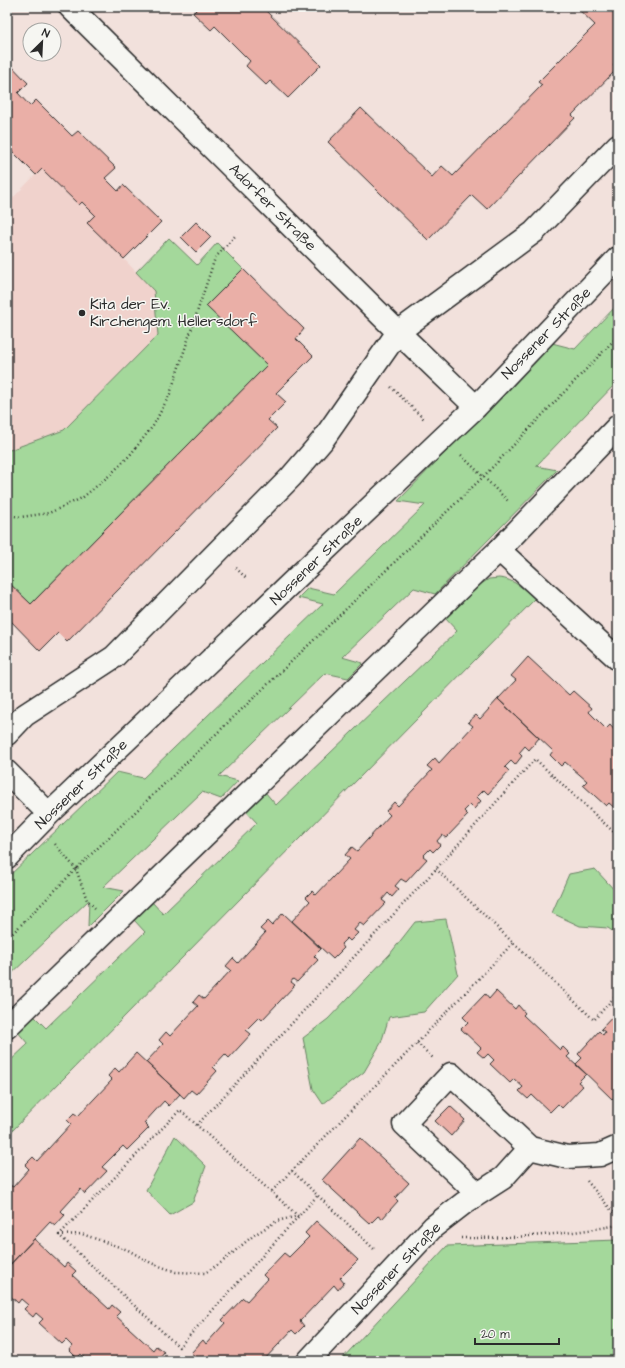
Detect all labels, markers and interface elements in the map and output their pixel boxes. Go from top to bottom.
north arrow [22,22,62,62]
text: N [40,25,52,42]
street label: Adorfer Straße [224,159,321,256]
street label: Nossener Straße [497,282,596,384]
place label: Kita der Ev. Kirchengem. Hellersdorf [90,294,257,333]
marker: Kita der Ev. Kirchengem. Hellersdorf [77,308,87,318]
street label: Nossener Straße [265,511,367,610]
street label: Nossener Straße [30,735,132,834]
street label: Nossener Straße [347,1217,446,1319]
scale bar [475,1320,559,1346]
text: 20 m [481,1326,510,1343]

